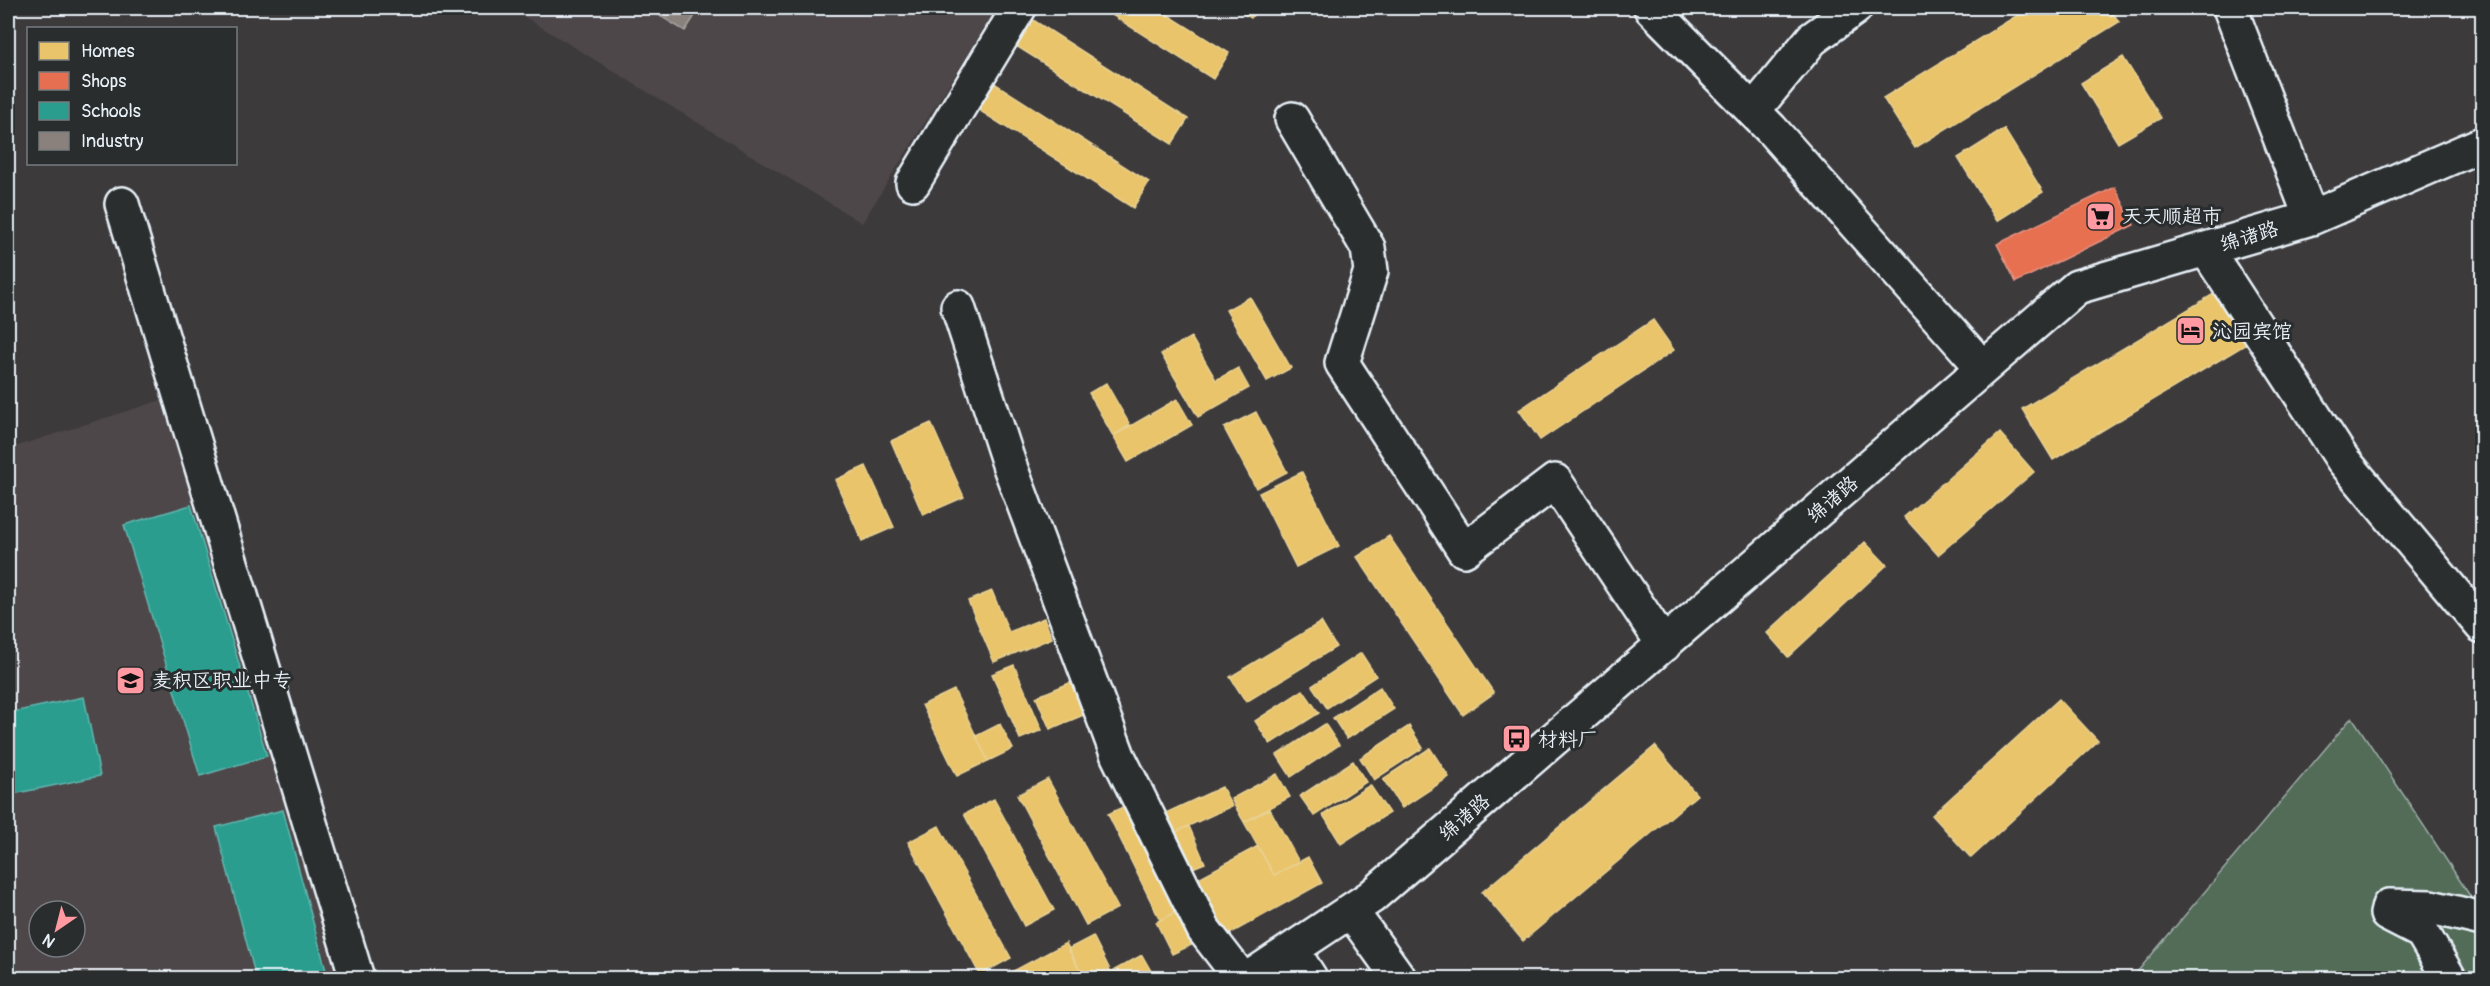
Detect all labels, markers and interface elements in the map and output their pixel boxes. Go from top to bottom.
legend [27,27,237,165]
text: Homes [81,40,134,63]
text: Shops [81,70,126,93]
text: Schools [81,100,141,123]
text: Industry [81,130,144,153]
supermarket icon: 天天顺超市 [2085,200,2117,232]
place label: 天天顺超市 [2122,204,2222,229]
street label: 绵诸路 [2217,215,2282,257]
hotel icon: 沁园宾馆 [2175,315,2207,347]
place label: 沁园宾馆 [2212,319,2292,344]
street label: 绵诸路 [1801,470,1864,528]
school or university icon: 麦积区职业中专 [115,664,147,696]
place label: 麦积区职业中专 [152,668,292,693]
bus stop icon: 材料厂 [1501,723,1533,755]
place label: 材料厂 [1538,727,1598,752]
street label: 绵诸路 [1433,788,1496,846]
north arrow [27,899,87,959]
text: N [39,929,59,952]

